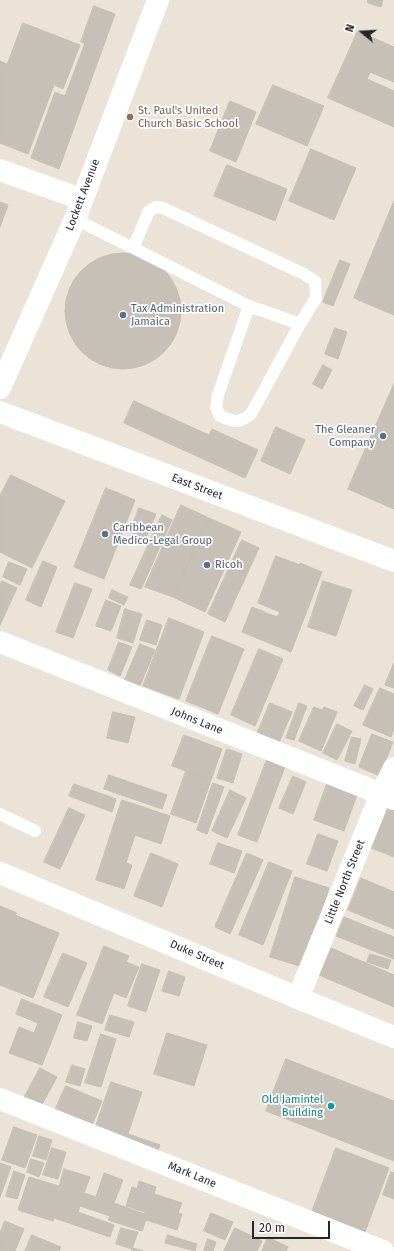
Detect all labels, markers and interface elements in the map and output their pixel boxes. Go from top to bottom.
north arrow [342,12,382,52]
text: N [343,23,357,34]
place label: St. Paul's United Church Basic School [138,104,238,130]
marker: St. Paul's United Church Basic School [125,112,135,122]
street label: Lockett Avenue [63,157,103,233]
place label: Tax Administration Jamaica [131,302,224,328]
marker: Tax Administration Jamaica [118,310,128,320]
place label: The Gleaner Company [315,423,375,449]
marker: The Gleaner Company [378,431,388,441]
street label: East Street [170,471,224,503]
place label: Caribbean Medico-Legal Group [113,521,212,547]
marker: Caribbean Medico-Legal Group [100,529,110,539]
place label: Ricoh [215,558,243,572]
marker: Ricoh [202,560,212,570]
street label: Johns Lane [169,705,225,737]
street label: Little North Street [322,838,368,926]
street label: Duke Street [168,938,226,972]
place label: Old Jamintel Building [261,1093,323,1119]
marker: Old Jamintel Building [326,1101,336,1111]
street label: Mark Lane [166,1159,218,1191]
scale bar [254,1213,332,1239]
text: 20 m [259,1221,285,1235]

